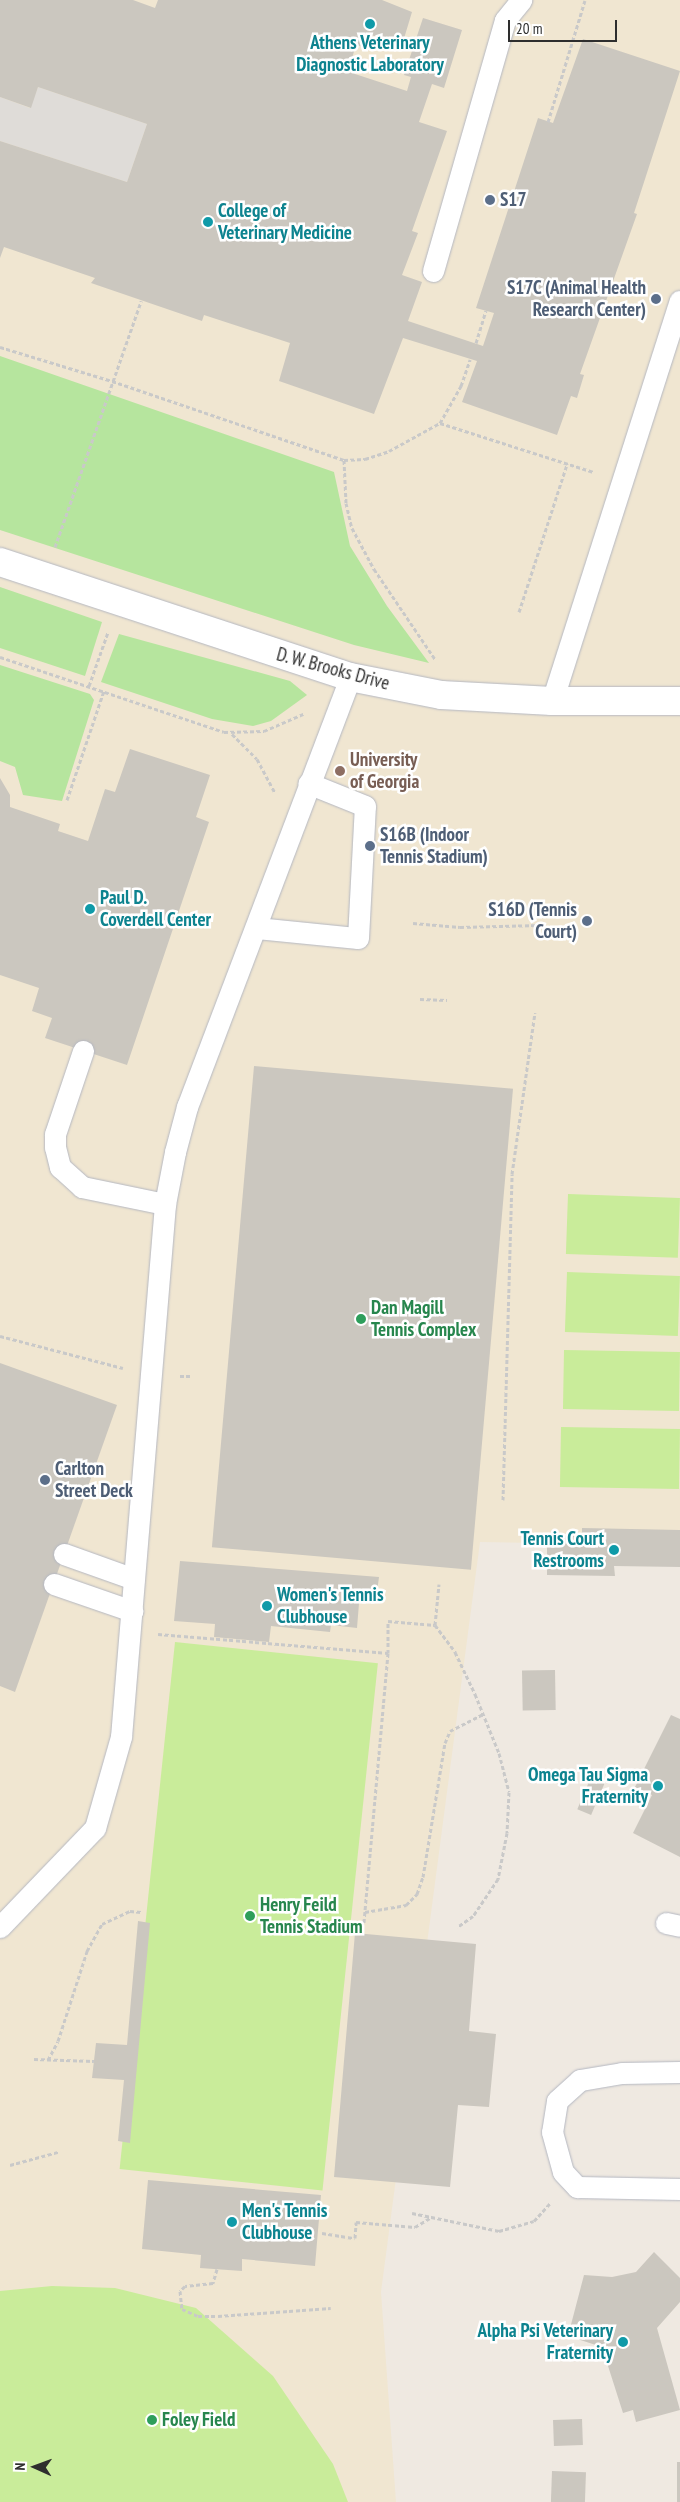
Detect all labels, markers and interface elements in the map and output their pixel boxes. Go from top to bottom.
scale bar [510,10,619,42]
marker: Athens Veterinary Diagnostic Laboratory [364,18,376,30]
text: 20 m [516,19,542,38]
place label: Athens Veterinary Diagnostic Laboratory [296,32,444,76]
place label: S17 [500,189,527,211]
marker: S17 [484,194,496,206]
place label: College of Veterinary Medicine [218,200,353,244]
marker: College of Veterinary Medicine [202,216,214,228]
place label: S17C (Animal Health Research Center) [506,277,646,321]
marker: S17C (Animal Health Research Center) [650,293,662,305]
street label: D. W. Brooks Drive [273,643,393,695]
place label: University of Georgia [350,749,419,793]
marker: University of Georgia [334,765,346,777]
place label: S16B (Indoor Tennis Stadium) [380,824,488,868]
marker: S16B (Indoor Tennis Stadium) [364,840,376,852]
place label: Paul D. Coverdell Center [100,887,211,931]
place label: S16D (Tennis Court) [488,899,577,943]
marker: Paul D. Coverdell Center [84,903,96,915]
marker: S16D (Tennis Court) [581,915,593,927]
place label: Dan Magill Tennis Complex [371,1297,476,1341]
marker: Dan Magill Tennis Complex [355,1313,367,1325]
place label: Carlton Street Deck [55,1458,133,1502]
marker: Carlton Street Deck [39,1474,51,1486]
place label: Tennis Court Restrooms [520,1528,604,1572]
marker: Tennis Court Restrooms [608,1544,620,1556]
place label: Women's Tennis Clubhouse [277,1584,384,1628]
marker: Women's Tennis Clubhouse [261,1600,273,1612]
place label: Omega Tau Sigma Fraternity [528,1764,648,1808]
marker: Omega Tau Sigma Fraternity [652,1780,664,1792]
place label: Henry Feild Tennis Stadium [260,1894,363,1938]
marker: Henry Feild Tennis Stadium [244,1910,256,1922]
place label: Men's Tennis Clubhouse [242,2200,328,2244]
marker: Men's Tennis Clubhouse [226,2216,238,2228]
place label: Alpha Psi Veterinary Fraternity [477,2320,613,2364]
marker: Alpha Psi Veterinary Fraternity [617,2336,629,2348]
place label: Foley Field [162,2409,236,2431]
marker: Foley Field [146,2414,158,2426]
north arrow [10,2442,60,2492]
text: N [11,2462,29,2471]

